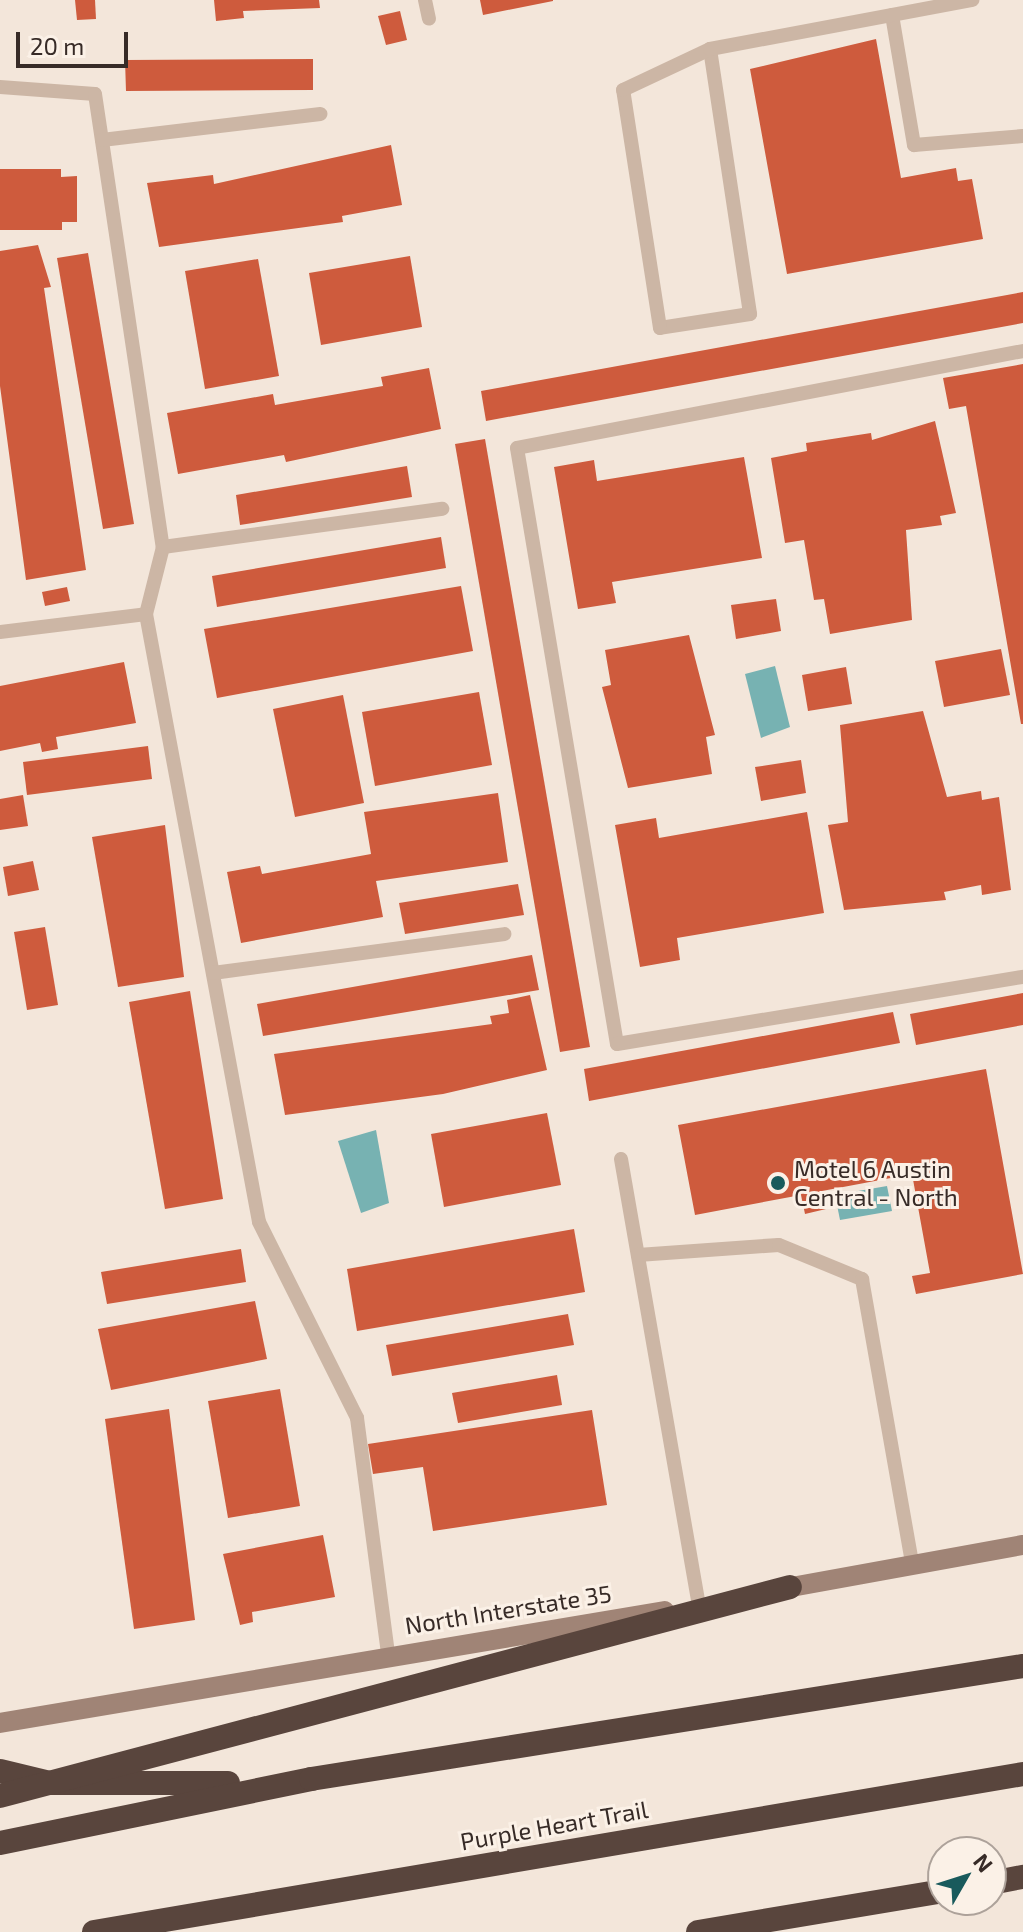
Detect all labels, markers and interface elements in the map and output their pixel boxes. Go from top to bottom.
scale bar [20,16,132,66]
text: 20 m [30,31,84,60]
place label: Motel 6 Austin Central - North [794,1155,958,1211]
marker: Motel 6 Austin Central - North [769,1174,787,1192]
street label: North Interstate 35 [403,1578,613,1640]
street label: Purple Heart Trail [458,1794,650,1856]
north arrow [927,1836,1007,1916]
text: N [969,1848,999,1877]

